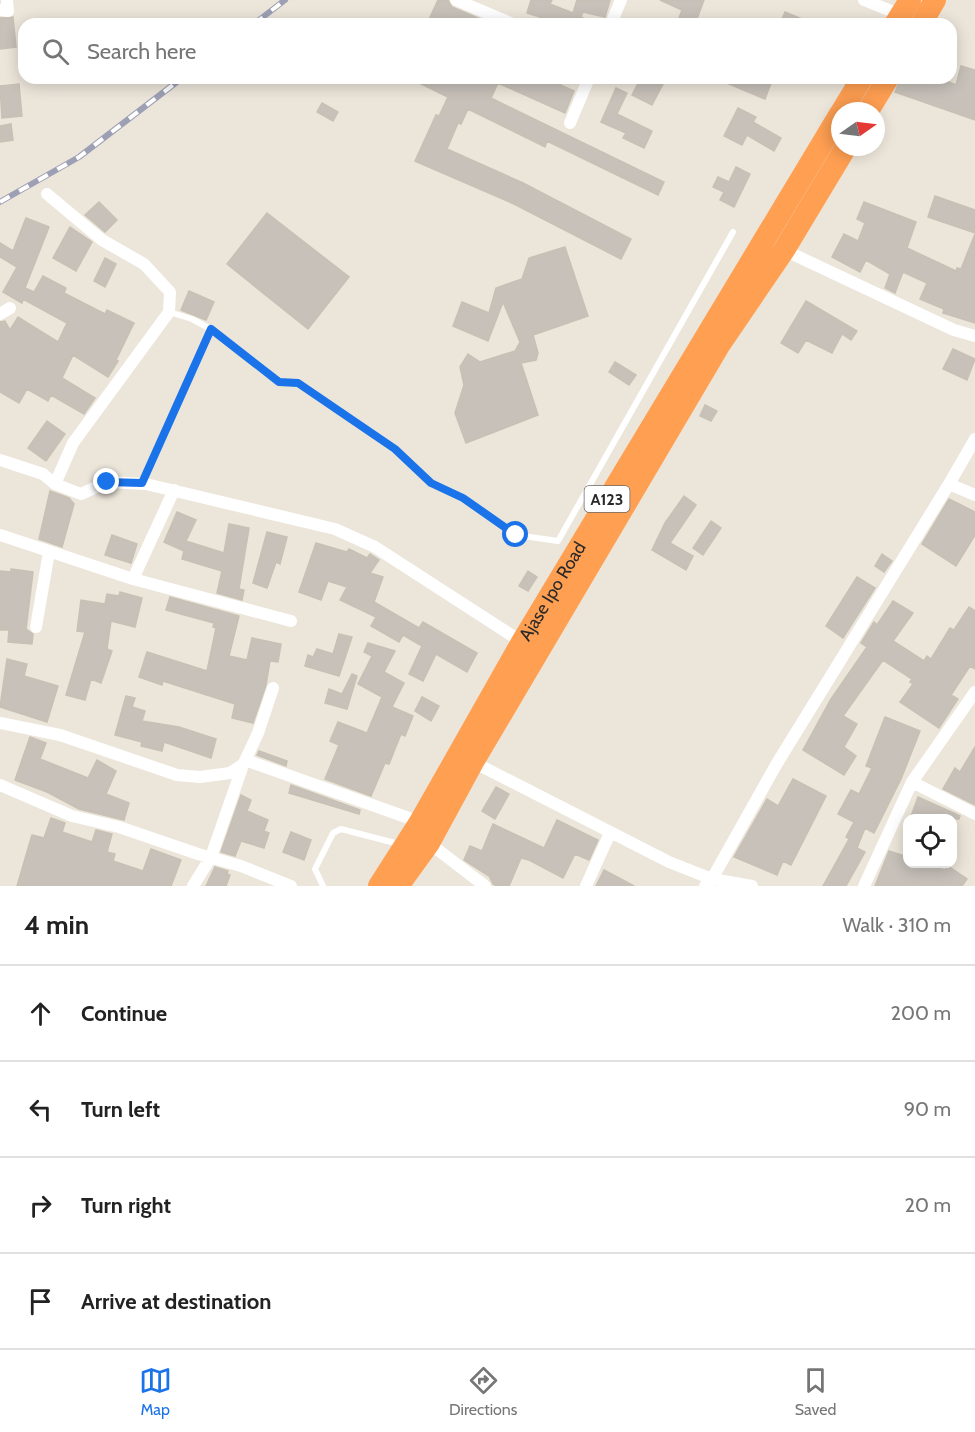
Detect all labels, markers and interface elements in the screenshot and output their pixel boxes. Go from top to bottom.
search box [18,18,957,84]
icon: search [39,35,72,68]
text: Search here [87,38,196,65]
north arrow [831,102,885,156]
route end [93,468,119,494]
road number: A123 [584,486,630,512]
route start [502,521,528,547]
street label: Ajase Ipo Road [514,538,591,645]
map controls [903,814,957,868]
button: locate [903,814,957,868]
text: 4 min [24,909,89,941]
text: Walk · 310 m [843,913,951,937]
icon: ahead [24,997,57,1030]
text: Continue [81,1000,167,1027]
text: 200 m [891,1001,951,1025]
icon: left [24,1093,57,1126]
text: Turn left [81,1096,160,1123]
text: 90 m [904,1097,951,1121]
icon: right [24,1189,57,1222]
text: Turn right [81,1192,171,1219]
text: 20 m [905,1193,951,1217]
icon: arrive [24,1285,57,1318]
text: Arrive at destination [81,1288,271,1315]
tab: Map [139,1364,172,1419]
tab: Directions [449,1364,517,1419]
tab: Saved [795,1364,836,1419]

